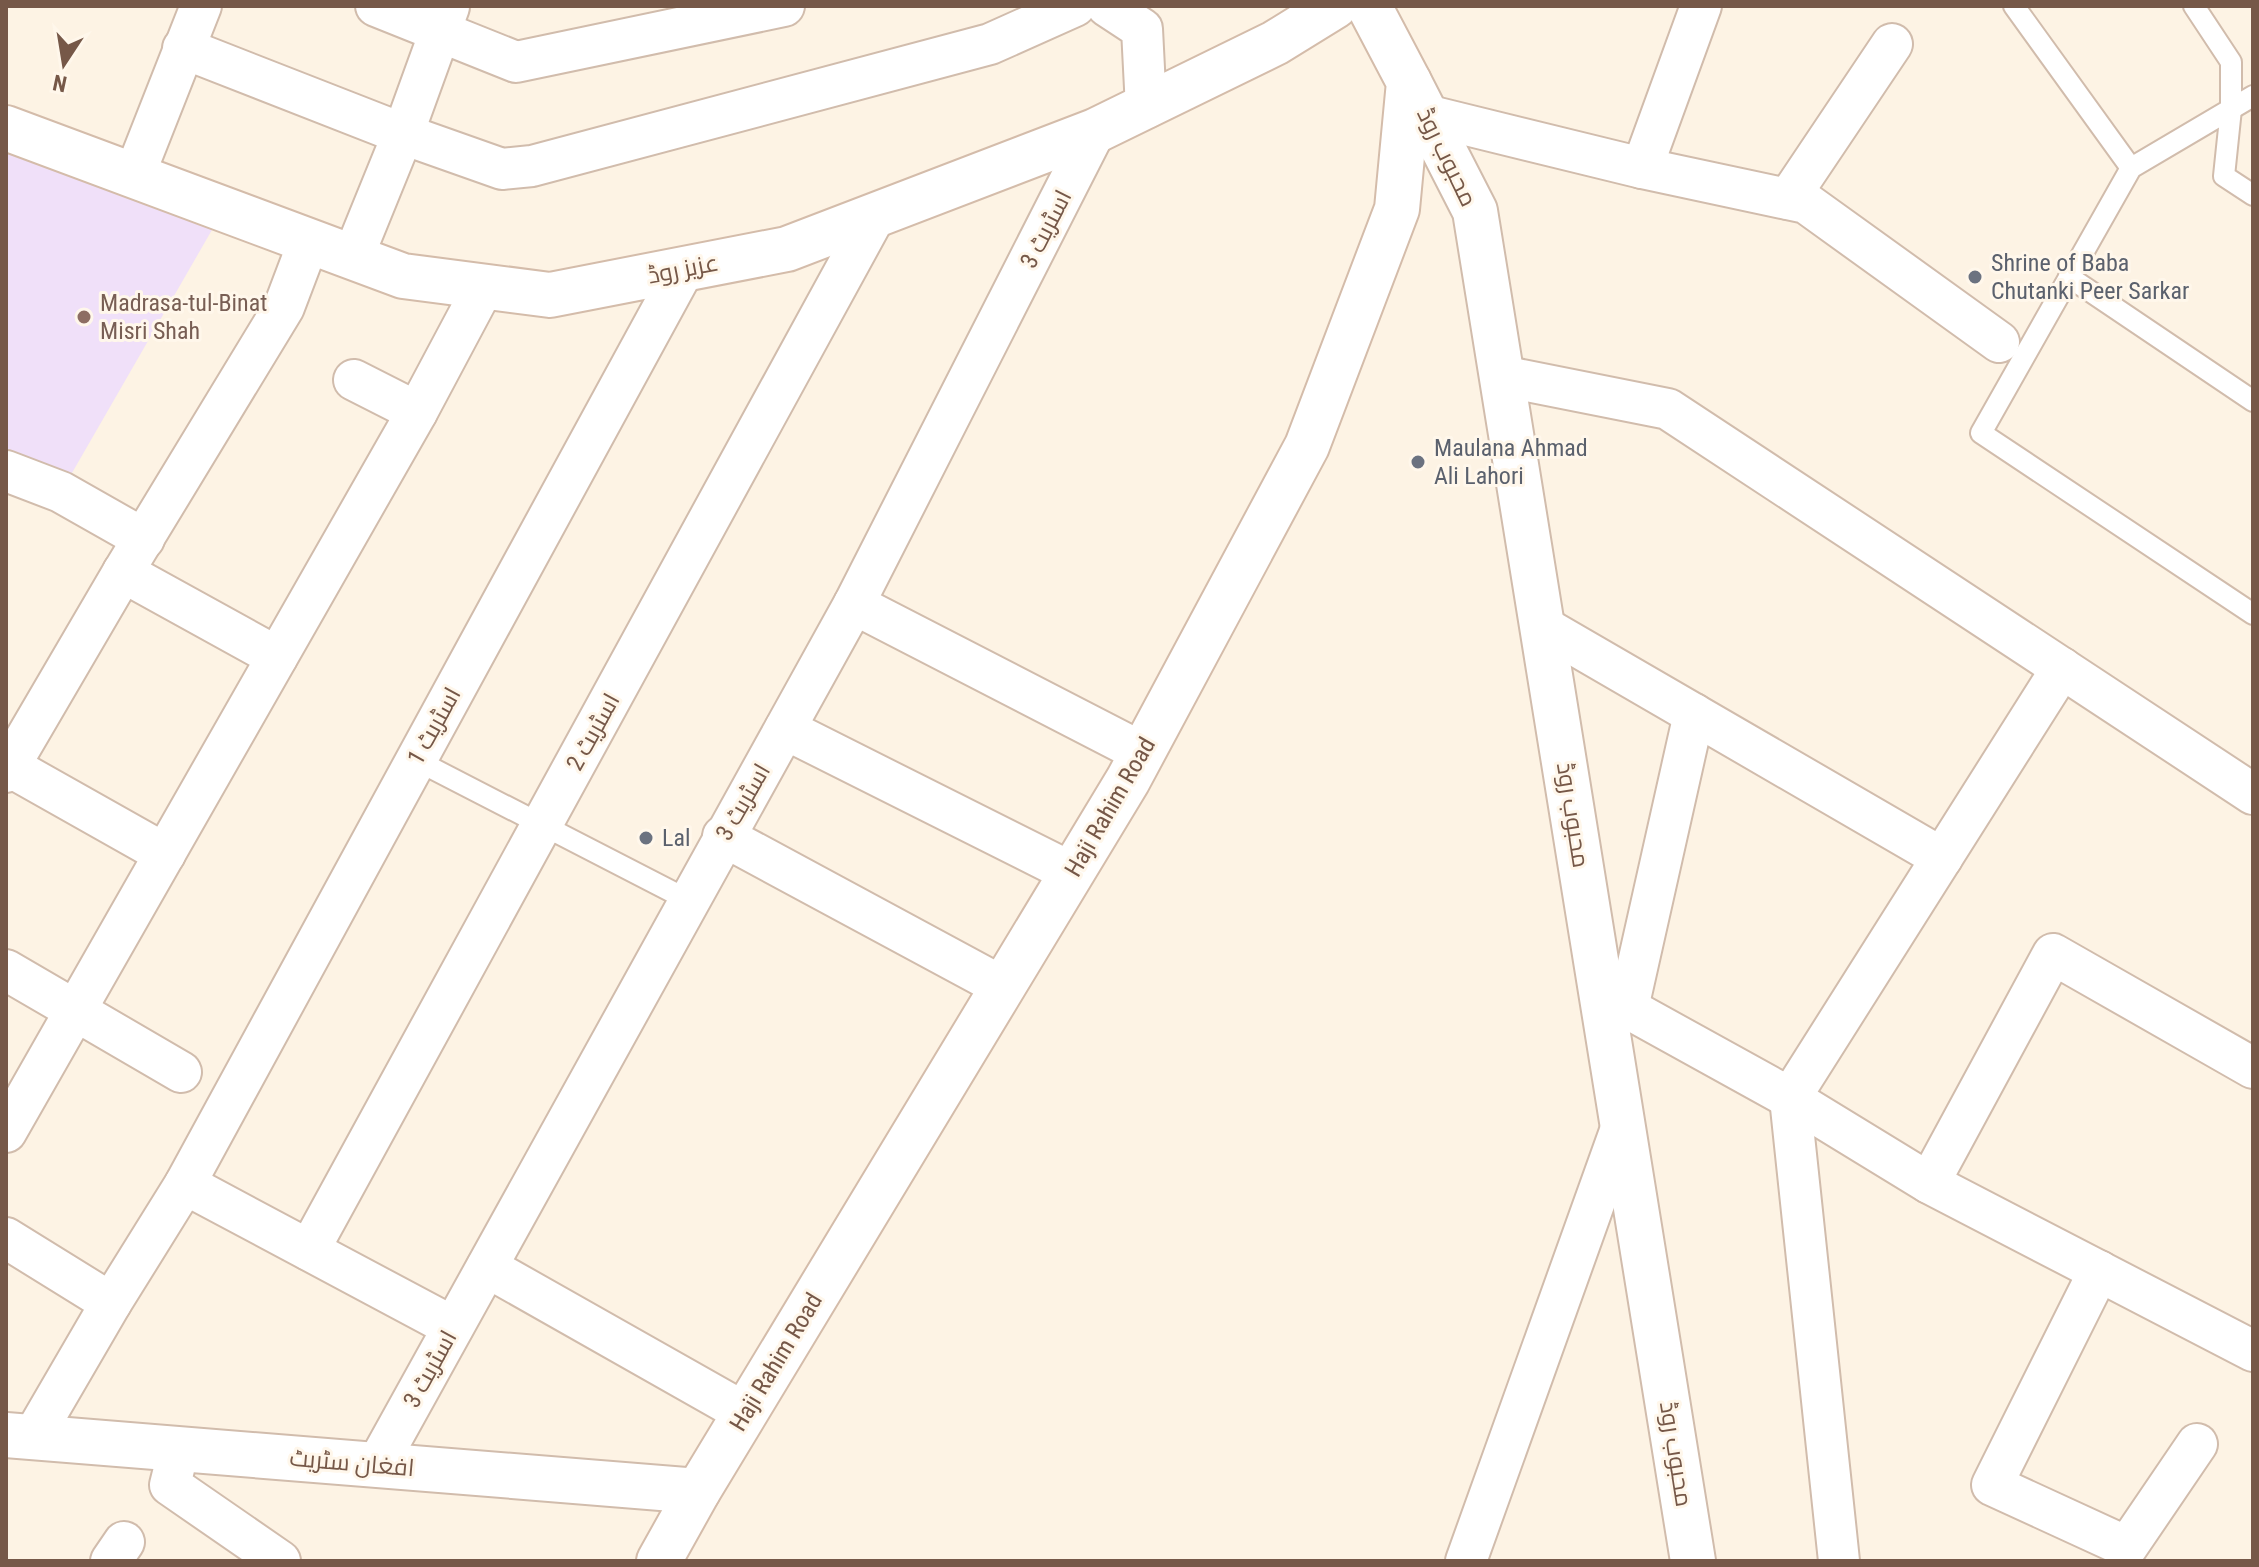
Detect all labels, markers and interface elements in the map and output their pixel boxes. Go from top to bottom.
north arrow [24,24,104,104]
text: N [51,69,69,97]
street label: محبوب روڈ [1411,103,1483,211]
street label: اسٹریٹ 3 [1014,185,1078,273]
street label: عزیز روڈ [645,248,721,290]
place label: Shrine of Baba Chutanki Peer Sarkar [1991,249,2189,305]
marker: Shrine of Baba Chutanki Peer Sarkar [1966,268,1984,286]
place label: Madrasa-tul-Binat Misri Shah [100,289,267,345]
marker: Madrasa-tul-Binat Misri Shah [75,308,93,326]
place label: Maulana Ahmad Ali Lahori [1434,434,1588,490]
marker: Maulana Ahmad Ali Lahori [1409,453,1427,471]
street label: اسٹریٹ 1 [401,682,467,770]
street label: اسٹریٹ 2 [560,688,626,776]
street label: Haji Rahim Road [1059,733,1161,881]
street label: اسٹریٹ 3 [710,759,776,845]
street label: محبوب روڈ [1551,760,1595,870]
place label: Lal [662,824,690,852]
marker: Lal [637,829,655,847]
street label: Haji Rahim Road [724,1288,828,1436]
street label: اسٹریٹ 3 [397,1325,463,1413]
street label: محبوب روڈ [1654,1399,1698,1509]
street label: افغان سٹریٹ [289,1444,415,1482]

